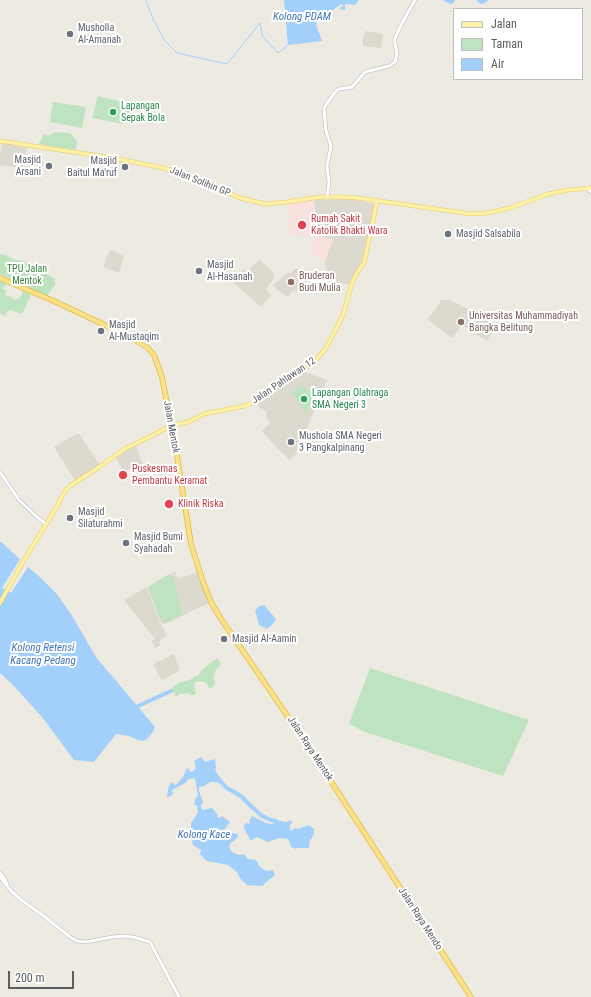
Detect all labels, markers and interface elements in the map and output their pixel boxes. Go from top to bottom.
legend [453,8,583,80]
water label: Kolong PDAM [273,10,331,24]
text: Jalan [491,17,517,31]
place label: Musholla Al-Amanah [78,22,121,46]
marker: Musholla Al-Amanah [65,29,75,39]
text: Taman [491,37,523,51]
text: Air [491,57,504,71]
place label: Lapangan Sepak Bola [121,100,165,124]
marker: Lapangan Sepak Bola [108,107,118,117]
place label: Masjid Arsani [15,154,41,178]
place label: Masjid Baitul Ma'ruf [67,155,117,178]
marker: Masjid Arsani [44,161,54,171]
marker: Masjid Baitul Ma'ruf [120,162,130,172]
street label: Jalan Solihin GP [168,164,232,200]
place label: Rumah Sakit Katolik Bhakti Wara [311,213,388,236]
marker: Rumah Sakit Katolik Bhakti Wara [296,219,308,231]
place label: Masjid Salsabila [456,228,521,240]
marker: Masjid Salsabila [443,229,453,239]
place label: Masjid Al-Hasanah [207,259,252,282]
park label: TPU Jalan Mentok [7,263,47,286]
marker: Masjid Al-Hasanah [194,266,204,276]
place label: Bruderan Budi Mulia [299,270,341,294]
marker: Bruderan Budi Mulia [286,277,296,287]
place label: Universitas Muhammadiyah Bangka Belitung [469,310,578,334]
marker: Universitas Muhammadiyah Bangka Belitung [456,317,466,327]
place label: Masjid Al-Mustaqim [109,319,159,342]
marker: Masjid Al-Mustaqim [96,326,106,336]
street label: Jalan Pahlawan 12 [250,355,318,407]
place label: Lapangan Olahraga SMA Negeri 3 [312,387,388,410]
marker: Lapangan Olahraga SMA Negeri 3 [299,394,309,404]
street label: Jalan Mentok [160,400,182,454]
place label: Mushola SMA Negeri 3 Pangkalpinang [299,430,382,454]
marker: Mushola SMA Negeri 3 Pangkalpinang [286,437,296,447]
place label: Puskesmas Pembantu Keramat [132,463,207,486]
marker: Puskesmas Pembantu Keramat [117,469,129,481]
marker: Klinik Riska [163,498,175,510]
place label: Klinik Riska [178,498,223,510]
place label: Masjid Silaturahmi [78,506,123,530]
marker: Masjid Silaturahmi [65,513,75,523]
place label: Masjid Bumi Syahadah [134,531,183,554]
marker: Masjid Bumi Syahadah [121,538,131,548]
place label: Masjid Al-Aamin [232,633,296,645]
marker: Masjid Al-Aamin [219,634,229,644]
water label: Kolong Retensi Kacang Pedang [10,641,76,667]
street label: Jalan Raya Mentok [285,714,335,784]
water label: Kolong Kace [178,828,230,842]
street label: Jalan Raya Mendo [395,885,445,953]
scale bar [10,963,76,989]
text: 200 m [15,971,45,985]

